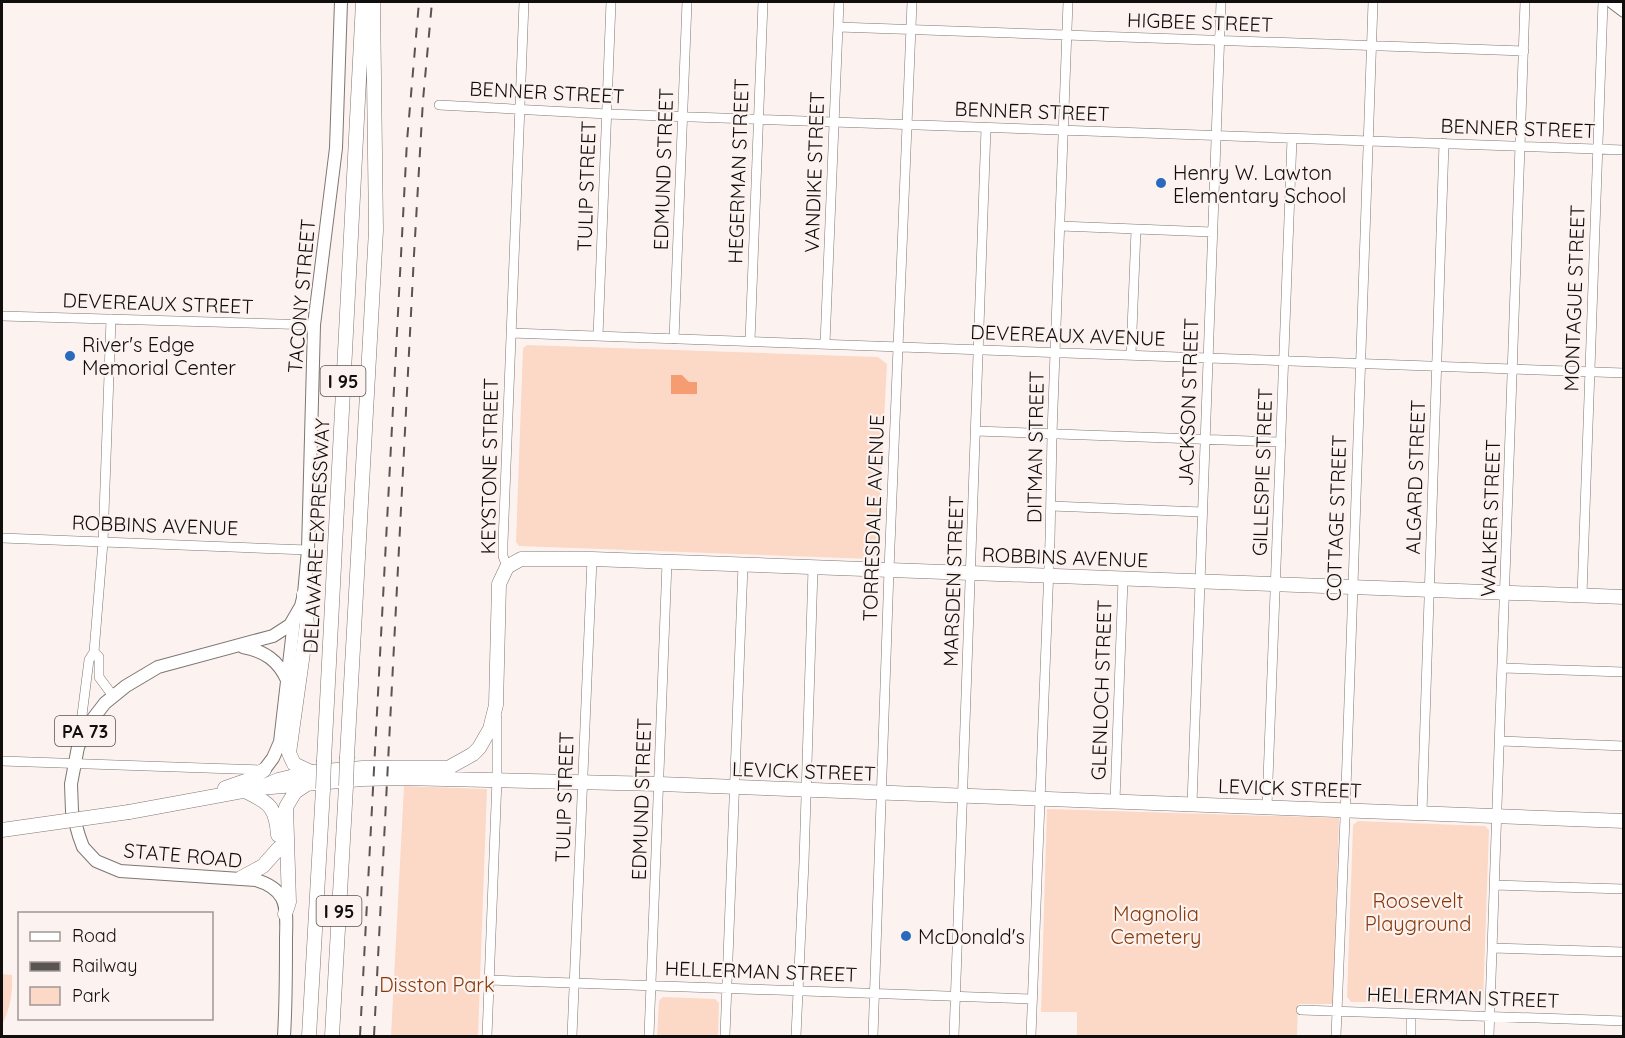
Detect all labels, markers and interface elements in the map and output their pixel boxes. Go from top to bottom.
street label: HIGBEE STREET [1127,7,1273,37]
street label: BENNER STREET [469,75,625,109]
street label: HEGERMAN STREET [722,78,754,264]
street label: EDMUND STREET [648,87,678,251]
street label: VANDIKE STREET [799,91,829,253]
street label: BENNER STREET [954,96,1110,126]
street label: BENNER STREET [1440,113,1596,143]
street label: TULIP STREET [571,120,601,252]
place label: Henry W. Lawton Elementary School [1173,160,1346,208]
marker: Henry W. Lawton Elementary School [1154,176,1168,190]
street label: MONTAGUE STREET [1558,204,1590,392]
street label: TACONY STREET [282,218,320,374]
street label: DEVEREAUX STREET [62,287,254,319]
street label: JACKSON STREET [1173,317,1203,487]
street label: DEVEREAUX AVENUE [970,319,1166,351]
place label: River's Edge Memorial Center [82,332,236,380]
marker: River's Edge Memorial Center [63,349,77,363]
road number: I 95 [320,366,366,396]
street label: DITMAN STREET [1021,371,1049,523]
street label: KEYSTONE STREET [475,377,503,555]
street label: GILLESPIE STREET [1247,388,1277,556]
street label: ALGARD STREET [1400,399,1430,555]
street label: TORRESDALE AVENUE [857,414,889,622]
street label: DELAWARE EXPRESSWAY [297,418,335,654]
street label: COTTAGE STREET [1321,434,1351,602]
street label: WALKER STREET [1475,439,1505,597]
street label: MARSDEN STREET [938,495,968,667]
street label: ROBBINS AVENUE [71,510,239,540]
street label: ROBBINS AVENUE [981,542,1149,572]
street label: GLENLOCH STREET [1085,599,1117,781]
road number: PA 73 [55,716,115,746]
street label: EDMUND STREET [626,717,656,881]
street label: TULIP STREET [549,731,579,863]
street label: LEVICK STREET [732,756,876,786]
street label: LEVICK STREET [1218,773,1362,803]
street label: STATE ROAD [123,837,243,873]
park label: Roosevelt Playground [1365,888,1471,936]
road number: I 95 [316,896,362,926]
park label: Magnolia Cemetery [1111,901,1201,949]
legend [18,912,213,1020]
text: Road [72,924,117,947]
place label: McDonald's [918,924,1025,949]
marker: McDonald's [899,929,913,943]
text: Railway [72,954,138,977]
street label: HELLERMAN STREET [664,955,858,987]
park label: Disston Park [379,972,495,997]
street label: HELLERMAN STREET [1366,981,1560,1013]
text: Park [72,984,110,1007]

